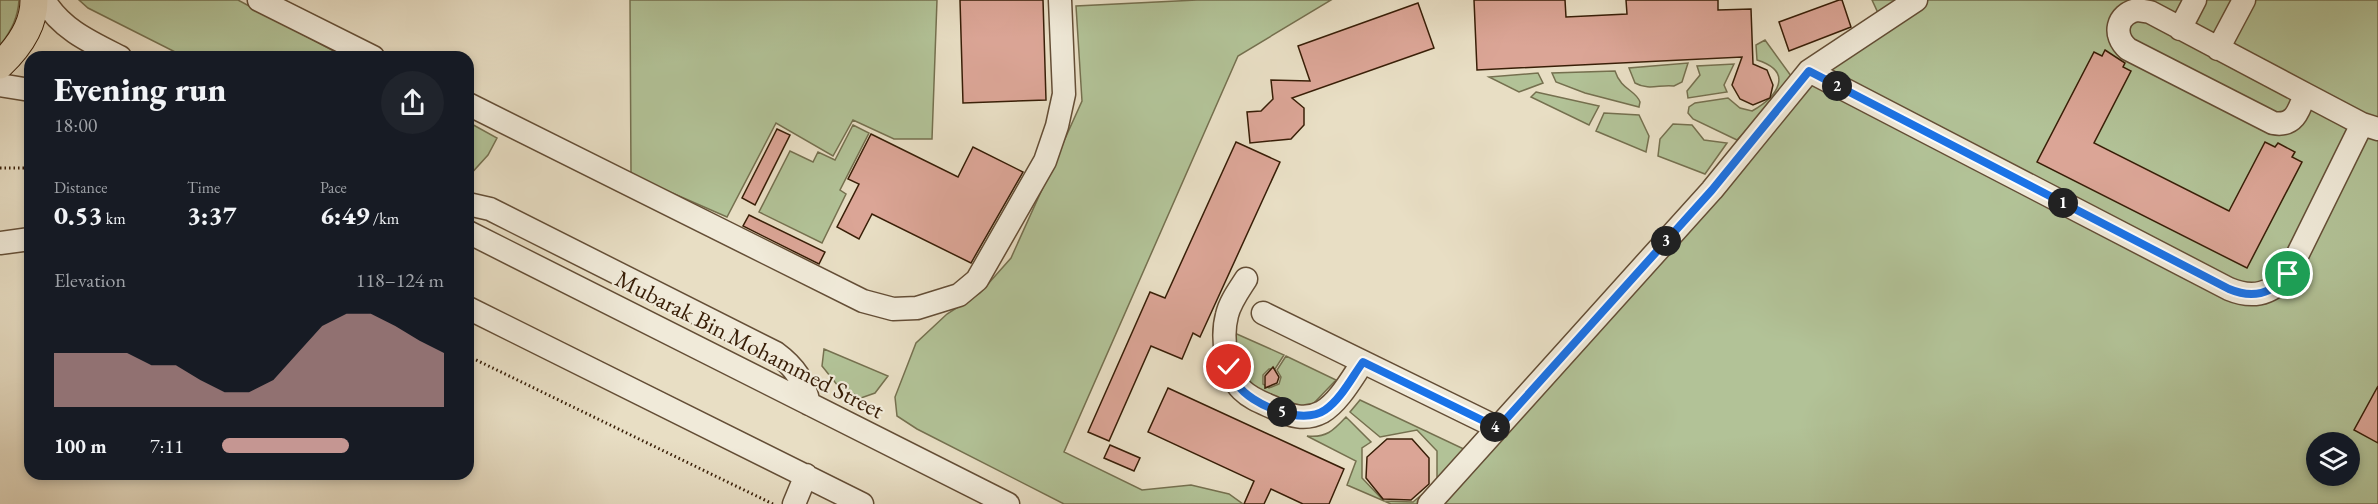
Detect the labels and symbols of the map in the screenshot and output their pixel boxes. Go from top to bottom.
pin: 2 [1822,71,1852,101]
pin: 1 [2048,188,2078,218]
pin: 3 [1651,226,1681,256]
pin [2262,248,2313,299]
street label: Mubarak Bin Mohammed Street [610,263,890,426]
pin [1203,341,1254,392]
pin: 5 [1267,397,1297,427]
pin: 4 [1480,412,1510,442]

